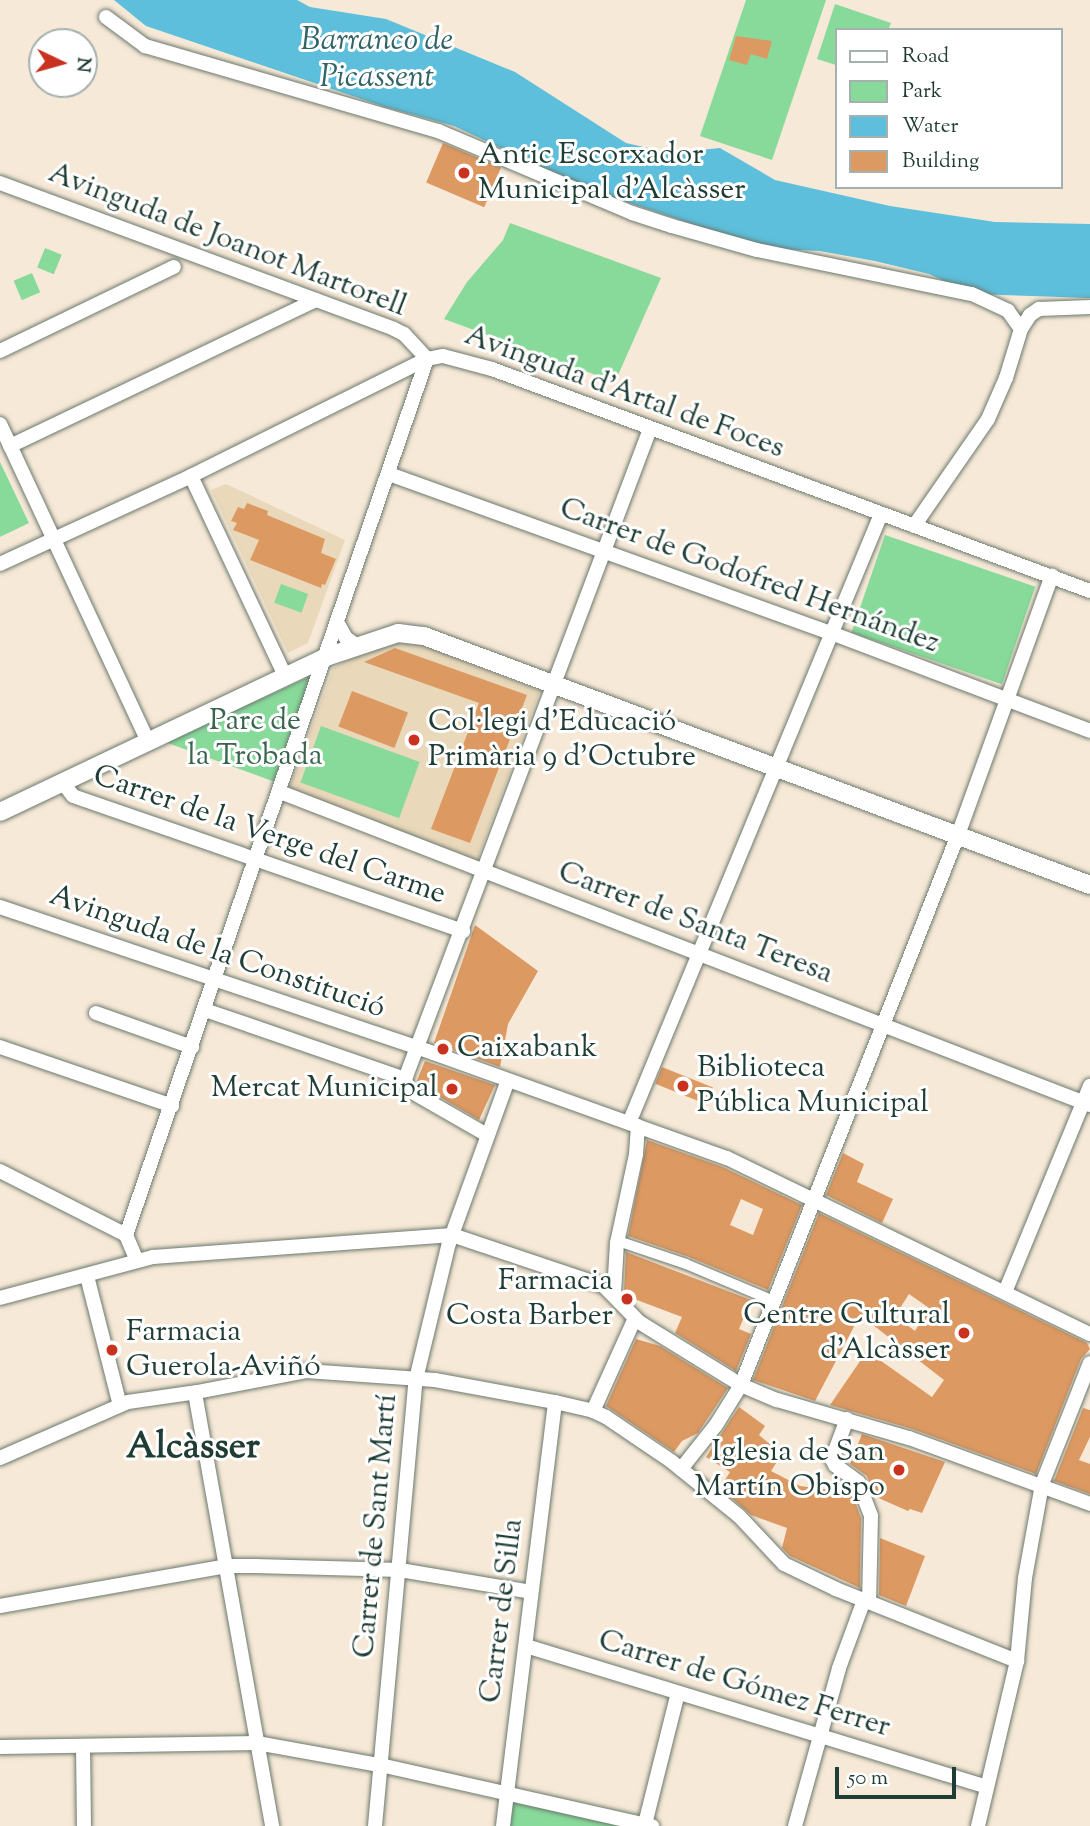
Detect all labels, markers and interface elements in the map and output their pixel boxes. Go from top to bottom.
water label: Barranco de Picassent [301,23,453,98]
north arrow [28,28,98,98]
legend [834,28,1062,189]
text: Road [902,42,949,72]
text: N [68,56,97,73]
text: Park [902,77,942,107]
text: Water [902,112,958,142]
place label: Antic Escorxador Municipal d'Alcàsser [478,138,745,208]
text: Building [902,147,979,177]
street label: Avinguda de Joanot Martorell [43,156,411,326]
marker: Antic Escorxador Municipal d'Alcàsser [456,165,472,181]
street label: Avinguda d'Artal de Foces [459,318,789,468]
street label: Carrer de Godofred Hernández [554,491,944,663]
park label: Parc de la Trobada [188,704,322,774]
place label: Col·legi d'Educació Primària 9 d'Octubre [428,705,696,776]
marker: Col·legi d'Educació Primària 9 d'Octubre [406,732,422,748]
street label: Carrer de la Verge del Carme [88,759,450,913]
street label: Carrer de Santa Teresa [553,855,837,993]
street label: Avinguda de la Constitució [44,879,390,1027]
place label: Caixabank [457,1031,597,1067]
marker: Caixabank [435,1041,451,1057]
place label: Biblioteca Pública Municipal [697,1051,929,1122]
place label: Mercat Municipal [211,1071,438,1107]
marker: Biblioteca Pública Municipal [675,1078,691,1094]
marker: Mercat Municipal [444,1081,460,1097]
place label: Farmacia Costa Barber [446,1264,613,1334]
marker: Farmacia Costa Barber [619,1291,635,1307]
place label: Centre Cultural d'Alcàsser [743,1298,950,1368]
place label: Farmacia Guerola-Aviñó [126,1315,321,1386]
marker: Centre Cultural d'Alcàsser [956,1325,972,1341]
marker: Farmacia Guerola-Aviñó [104,1342,120,1358]
street label: Carrer de Sant Martí [348,1392,406,1660]
district label: Alcàsser [126,1426,260,1470]
place label: Iglesia de San Martín Obispo [695,1435,885,1506]
marker: Iglesia de San Martín Obispo [891,1462,907,1478]
street label: Carrer de Silla [474,1517,532,1705]
street label: Carrer de Gómez Ferrer [594,1623,894,1747]
scale bar [838,1752,959,1796]
text: 50 m [848,1764,888,1794]

